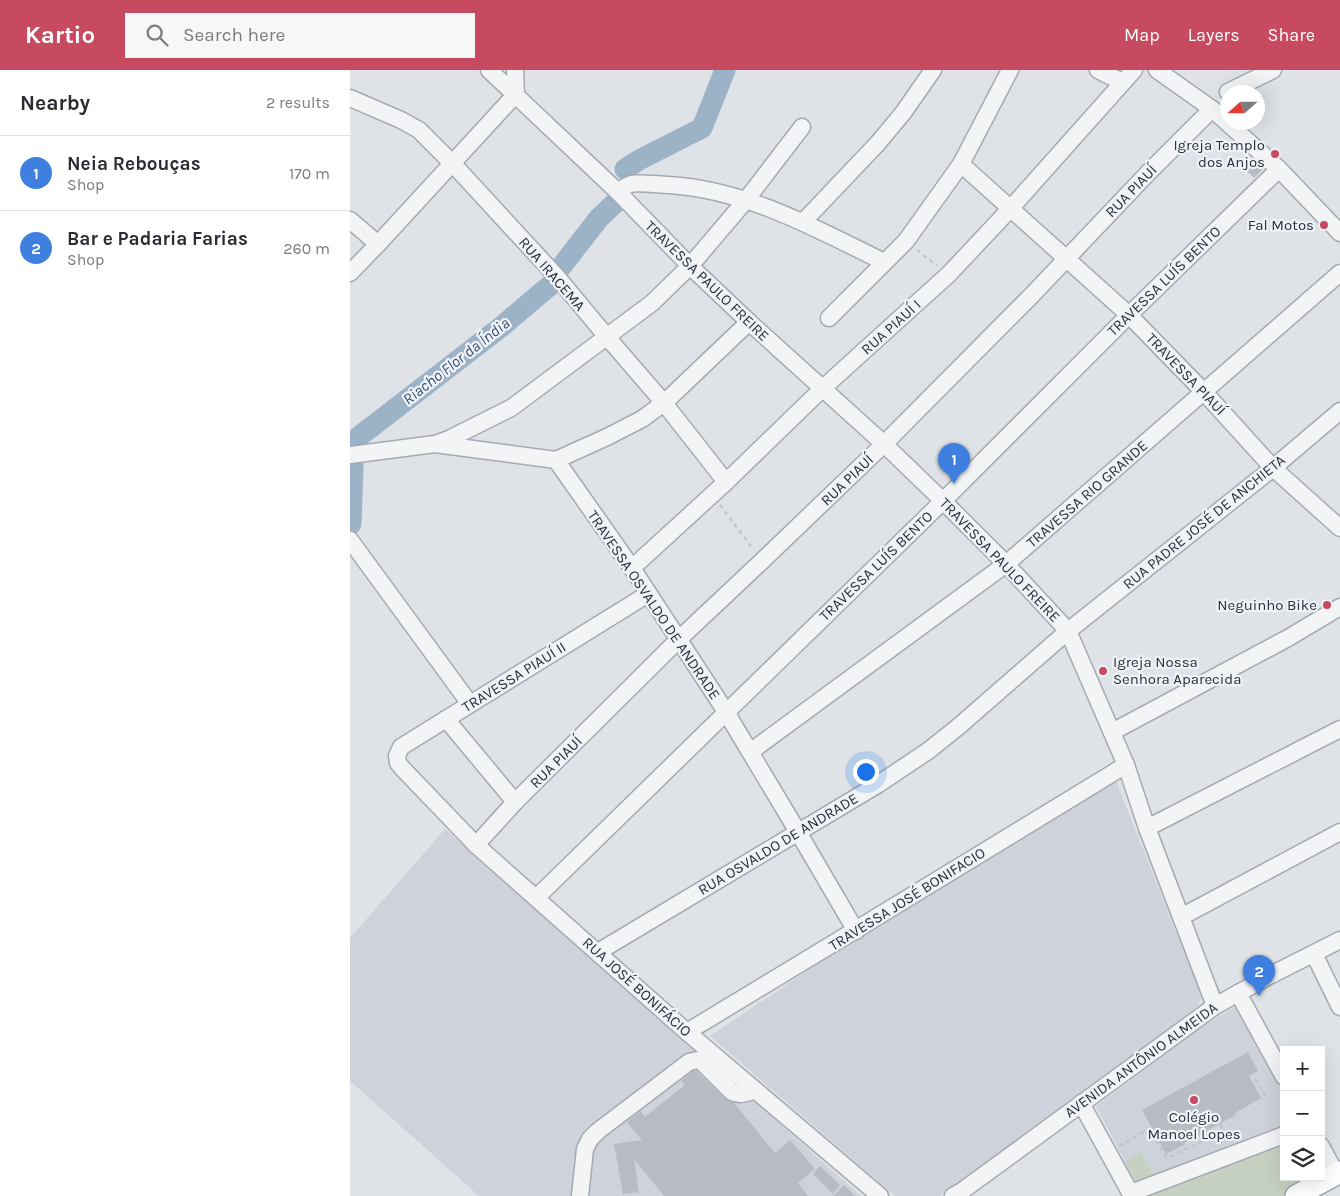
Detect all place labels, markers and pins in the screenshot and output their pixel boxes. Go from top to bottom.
place label: Igreja Templo dos Anjos [1173,136,1265,171]
marker: Igreja Templo dos Anjos [1269,148,1281,160]
place label: Fal Motos [1248,216,1314,234]
marker: Fal Motos [1318,219,1330,231]
pin: 1 [938,443,970,484]
place label: Neguinho Bike [1217,596,1317,614]
marker: Neguinho Bike [1321,599,1333,611]
place label: Igreja Nossa Senhora Aparecida [1113,653,1241,688]
marker: Igreja Nossa Senhora Aparecida [1097,665,1109,677]
pin: 2 [1243,955,1275,996]
marker: Colégio Manoel Lopes [1188,1094,1200,1106]
place label: Colégio Manoel Lopes [1147,1108,1241,1143]

